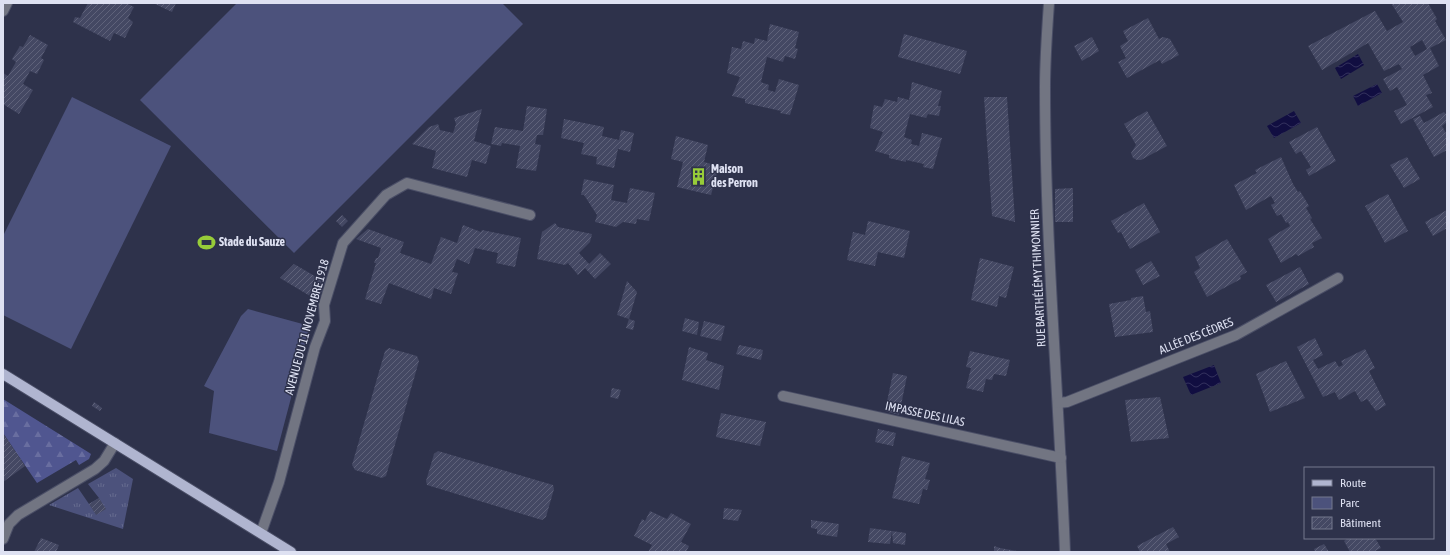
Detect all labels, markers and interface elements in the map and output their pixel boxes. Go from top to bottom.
place label: Maison des Perron [711,162,758,190]
building icon: Maison des Perron [688,166,708,186]
street label: RUE BARTHÉLÉMY THIMONNIER [1027,209,1049,347]
sports icon: Stade du Sauze [196,232,216,252]
place label: Stade du Sauze [219,235,286,249]
street label: AVENUE DU 11 NOVEMBRE 1918 [282,257,332,396]
street label: ALLÉE DES CÈDRES [1157,315,1235,357]
street label: IMPASSE DES LILAS [884,399,966,429]
legend [1304,467,1434,539]
text: Route [1340,476,1366,490]
text: Parc [1340,496,1360,510]
text: Bâtiment [1340,516,1381,530]

